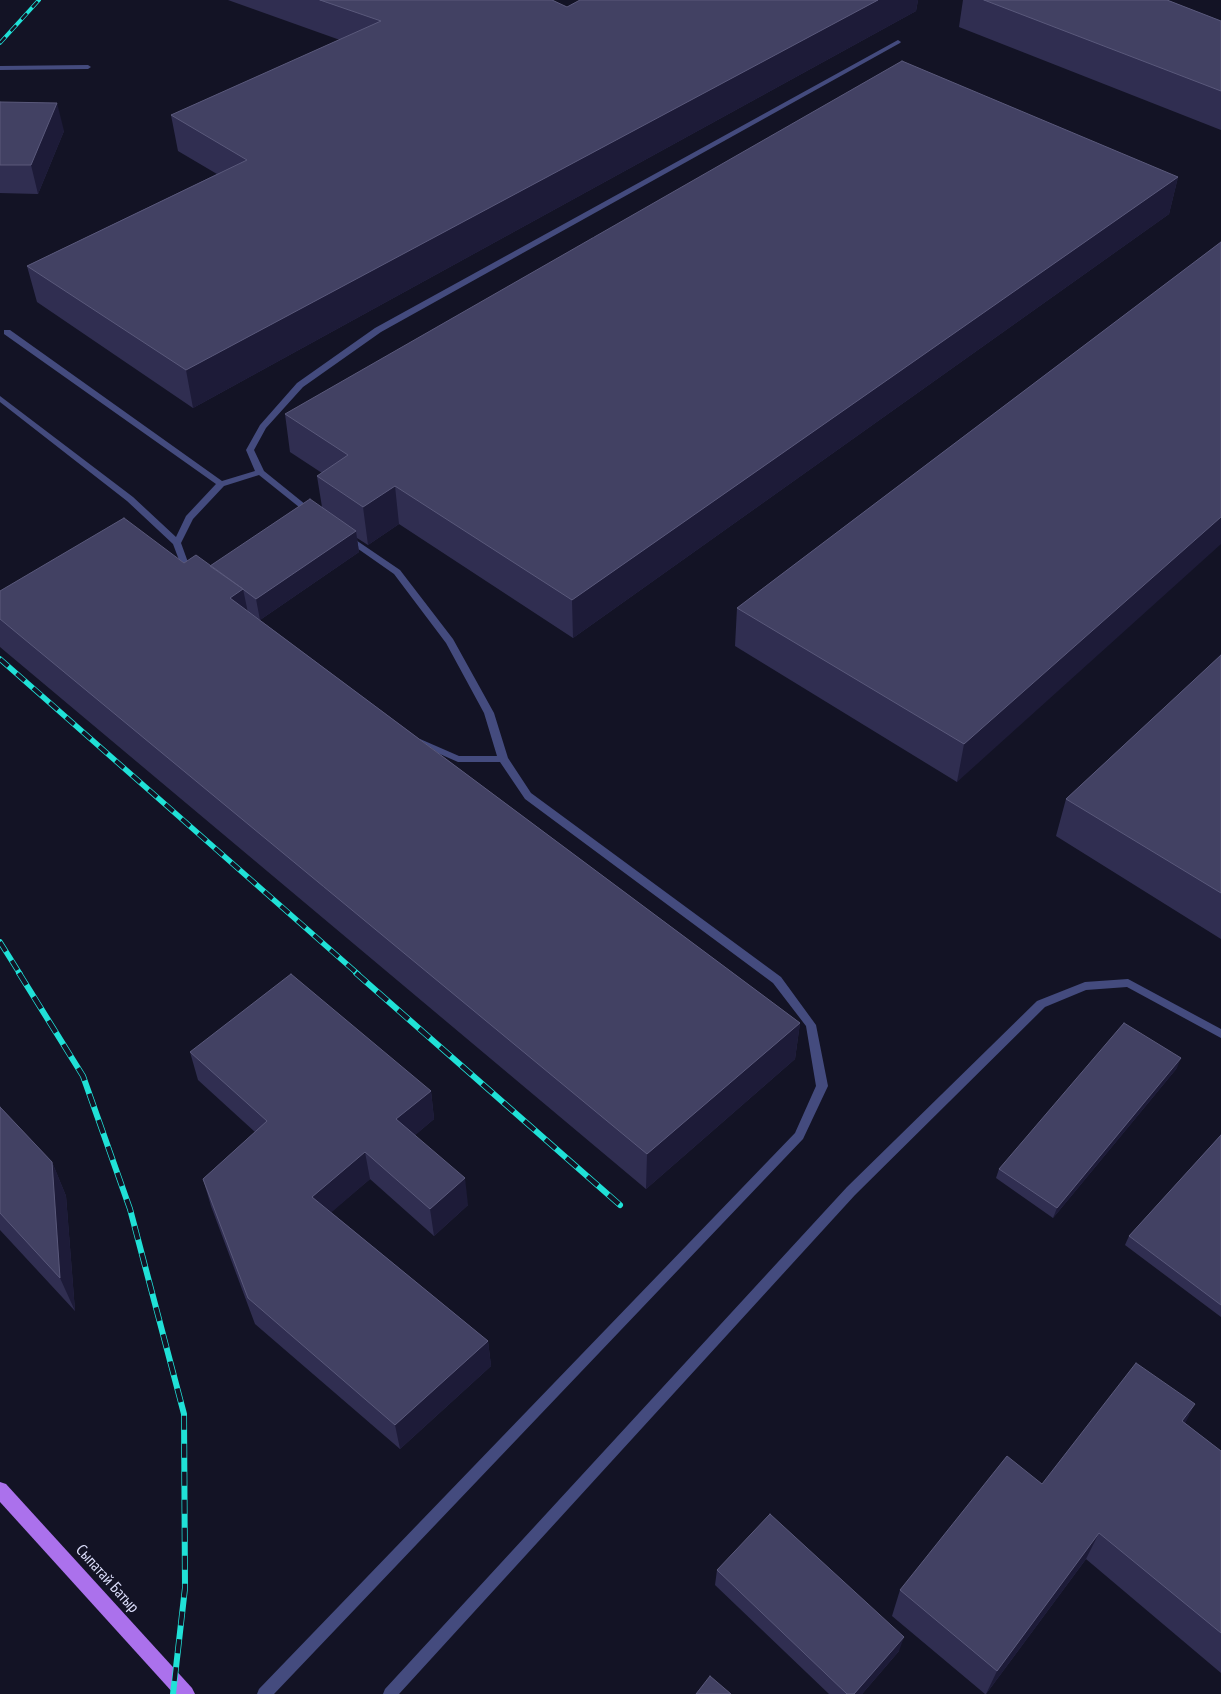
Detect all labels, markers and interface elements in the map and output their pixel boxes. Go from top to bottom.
street label: Сыпатай Батыр [71,1541,143,1617]

